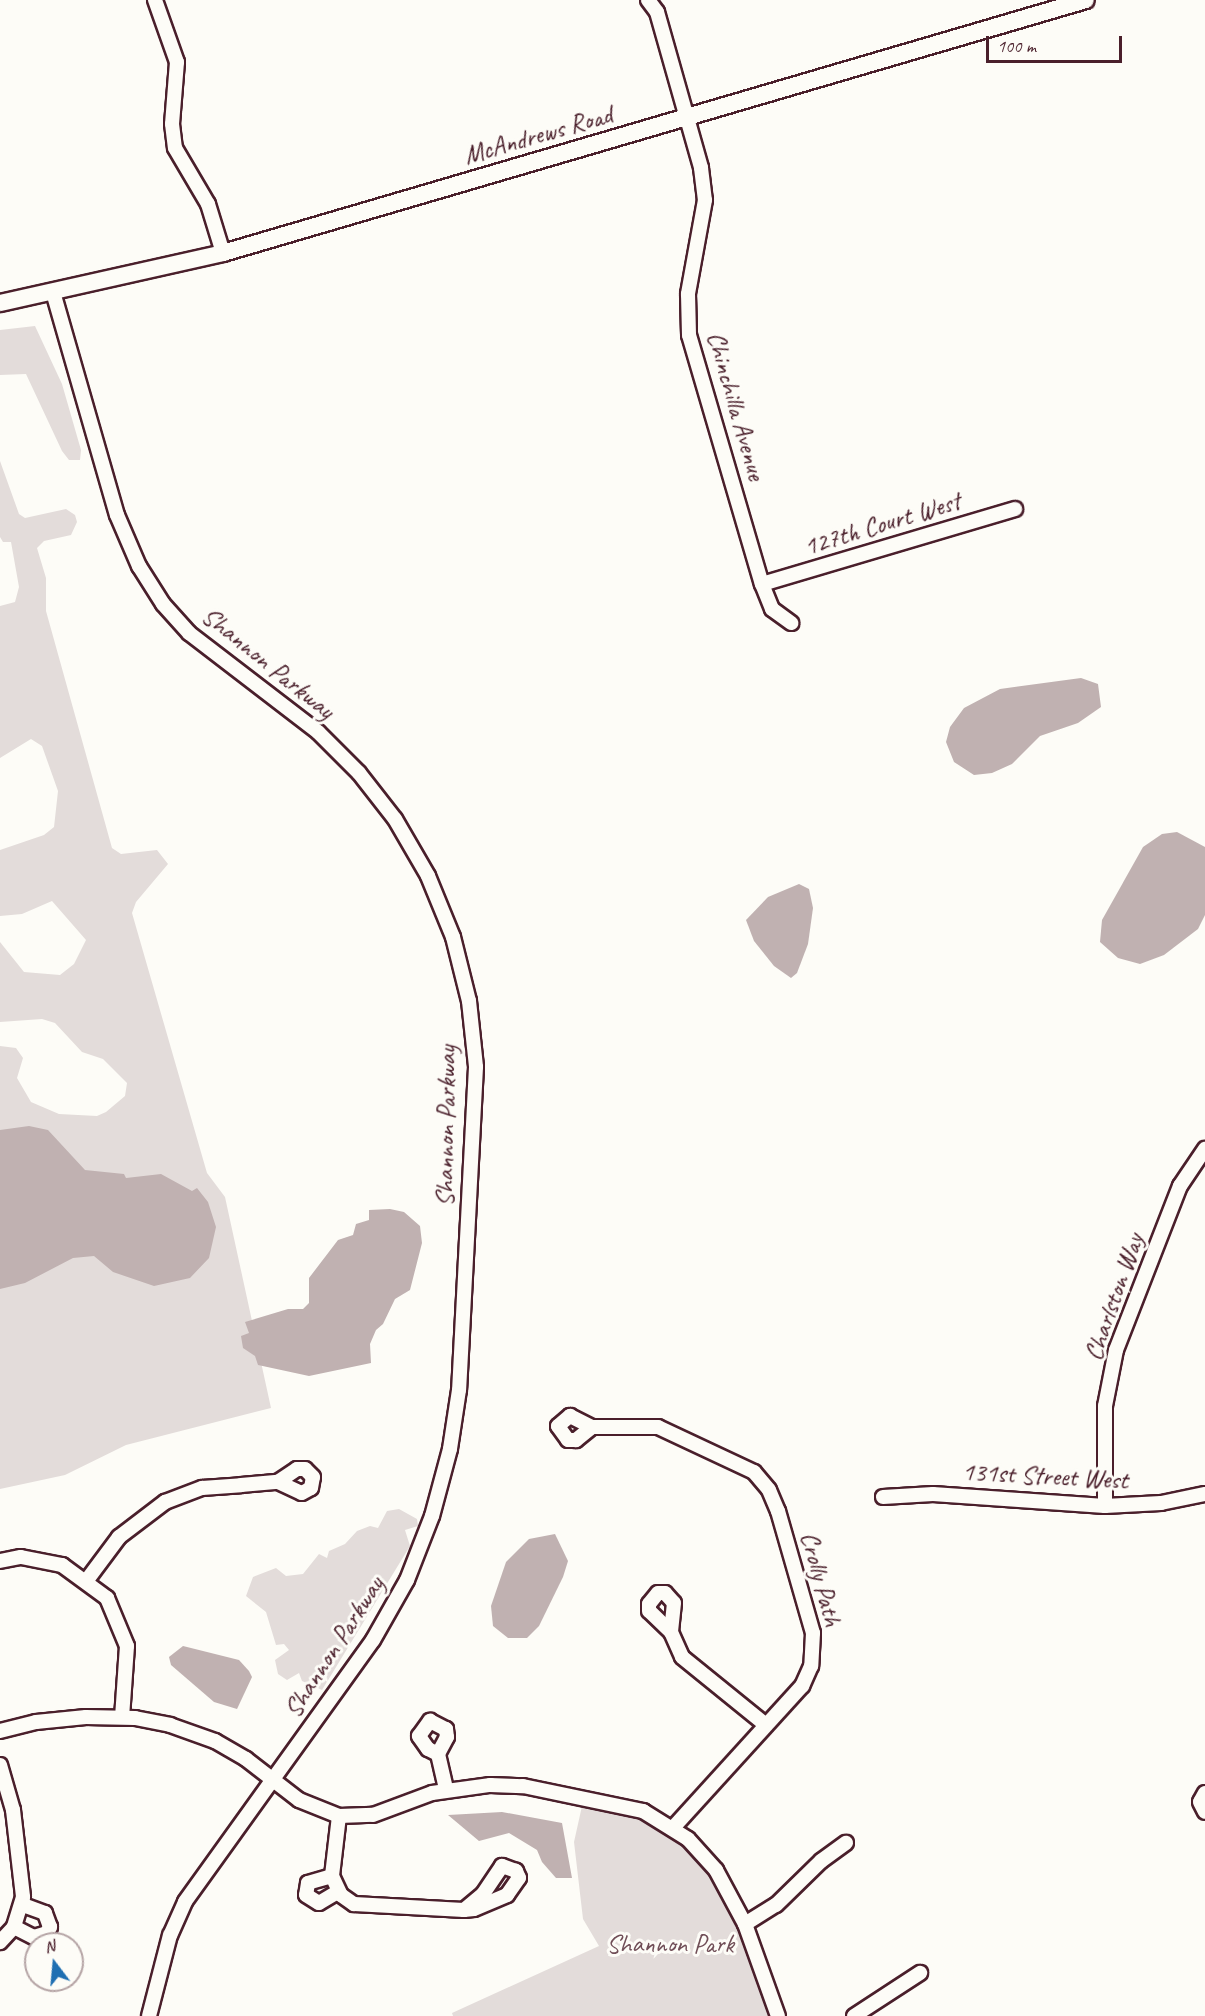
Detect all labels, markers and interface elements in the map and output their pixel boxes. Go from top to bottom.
scale bar [989,24,1126,62]
text: 100 m [997,35,1036,57]
street label: McAndrews Road [460,99,616,171]
street label: Chinchilla Avenue [700,328,772,484]
street label: 127th Court West [800,485,964,563]
street label: Shannon Parkway [196,600,340,726]
street label: Shannon Parkway [429,1045,463,1207]
street label: Charlston Way [1078,1229,1150,1365]
street label: 131st Street West [961,1456,1129,1496]
street label: Crolly Path [793,1528,849,1630]
street label: Shannon Parkway [277,1571,391,1723]
park label: Shannon Park [606,1928,734,1960]
north arrow [24,1932,84,1992]
text: N [42,1936,57,1958]

